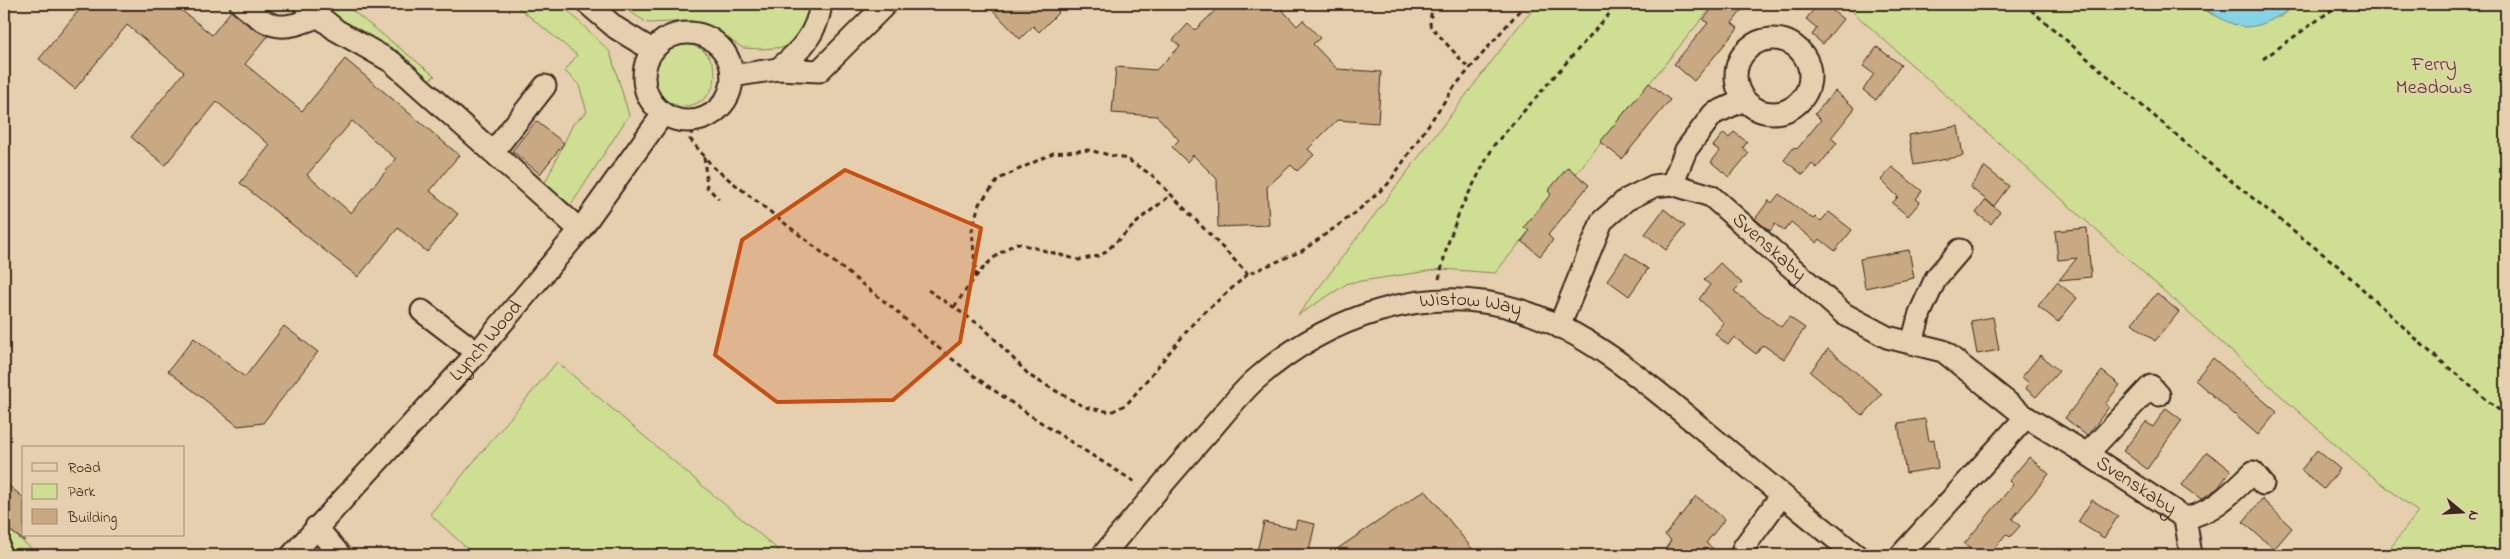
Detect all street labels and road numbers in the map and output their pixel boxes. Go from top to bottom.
street label: Svenskaby [1725,206,1813,289]
street label: Wistow Way [1418,285,1525,325]
street label: Lynch Wood [443,294,530,388]
street label: Svenskaby [2090,449,2182,523]

